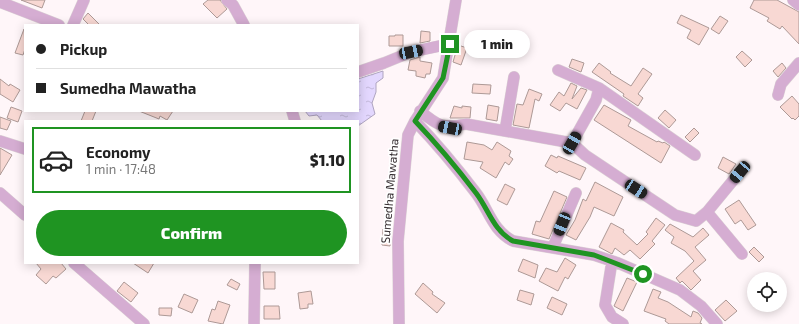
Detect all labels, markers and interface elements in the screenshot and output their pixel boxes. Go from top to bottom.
callout: 1 min [464,30,530,58]
route end [441,35,459,53]
text: 1 min [481,36,513,52]
text: Pickup [60,40,107,58]
car [398,44,424,60]
text: Sumedha Mawatha [60,79,196,97]
car [437,120,463,136]
car [561,130,583,156]
street label: Sumedha Mawatha [377,138,401,244]
icon: car [38,142,74,178]
text: Economy [86,143,151,161]
text: $1.10 [310,151,345,169]
car [728,159,752,185]
text: 1 min · 17:48 [86,161,156,177]
car [623,177,649,201]
button: Confirm [36,210,347,256]
car [552,211,572,237]
route start [634,265,652,283]
map controls [747,272,787,312]
button: locate [747,272,787,312]

